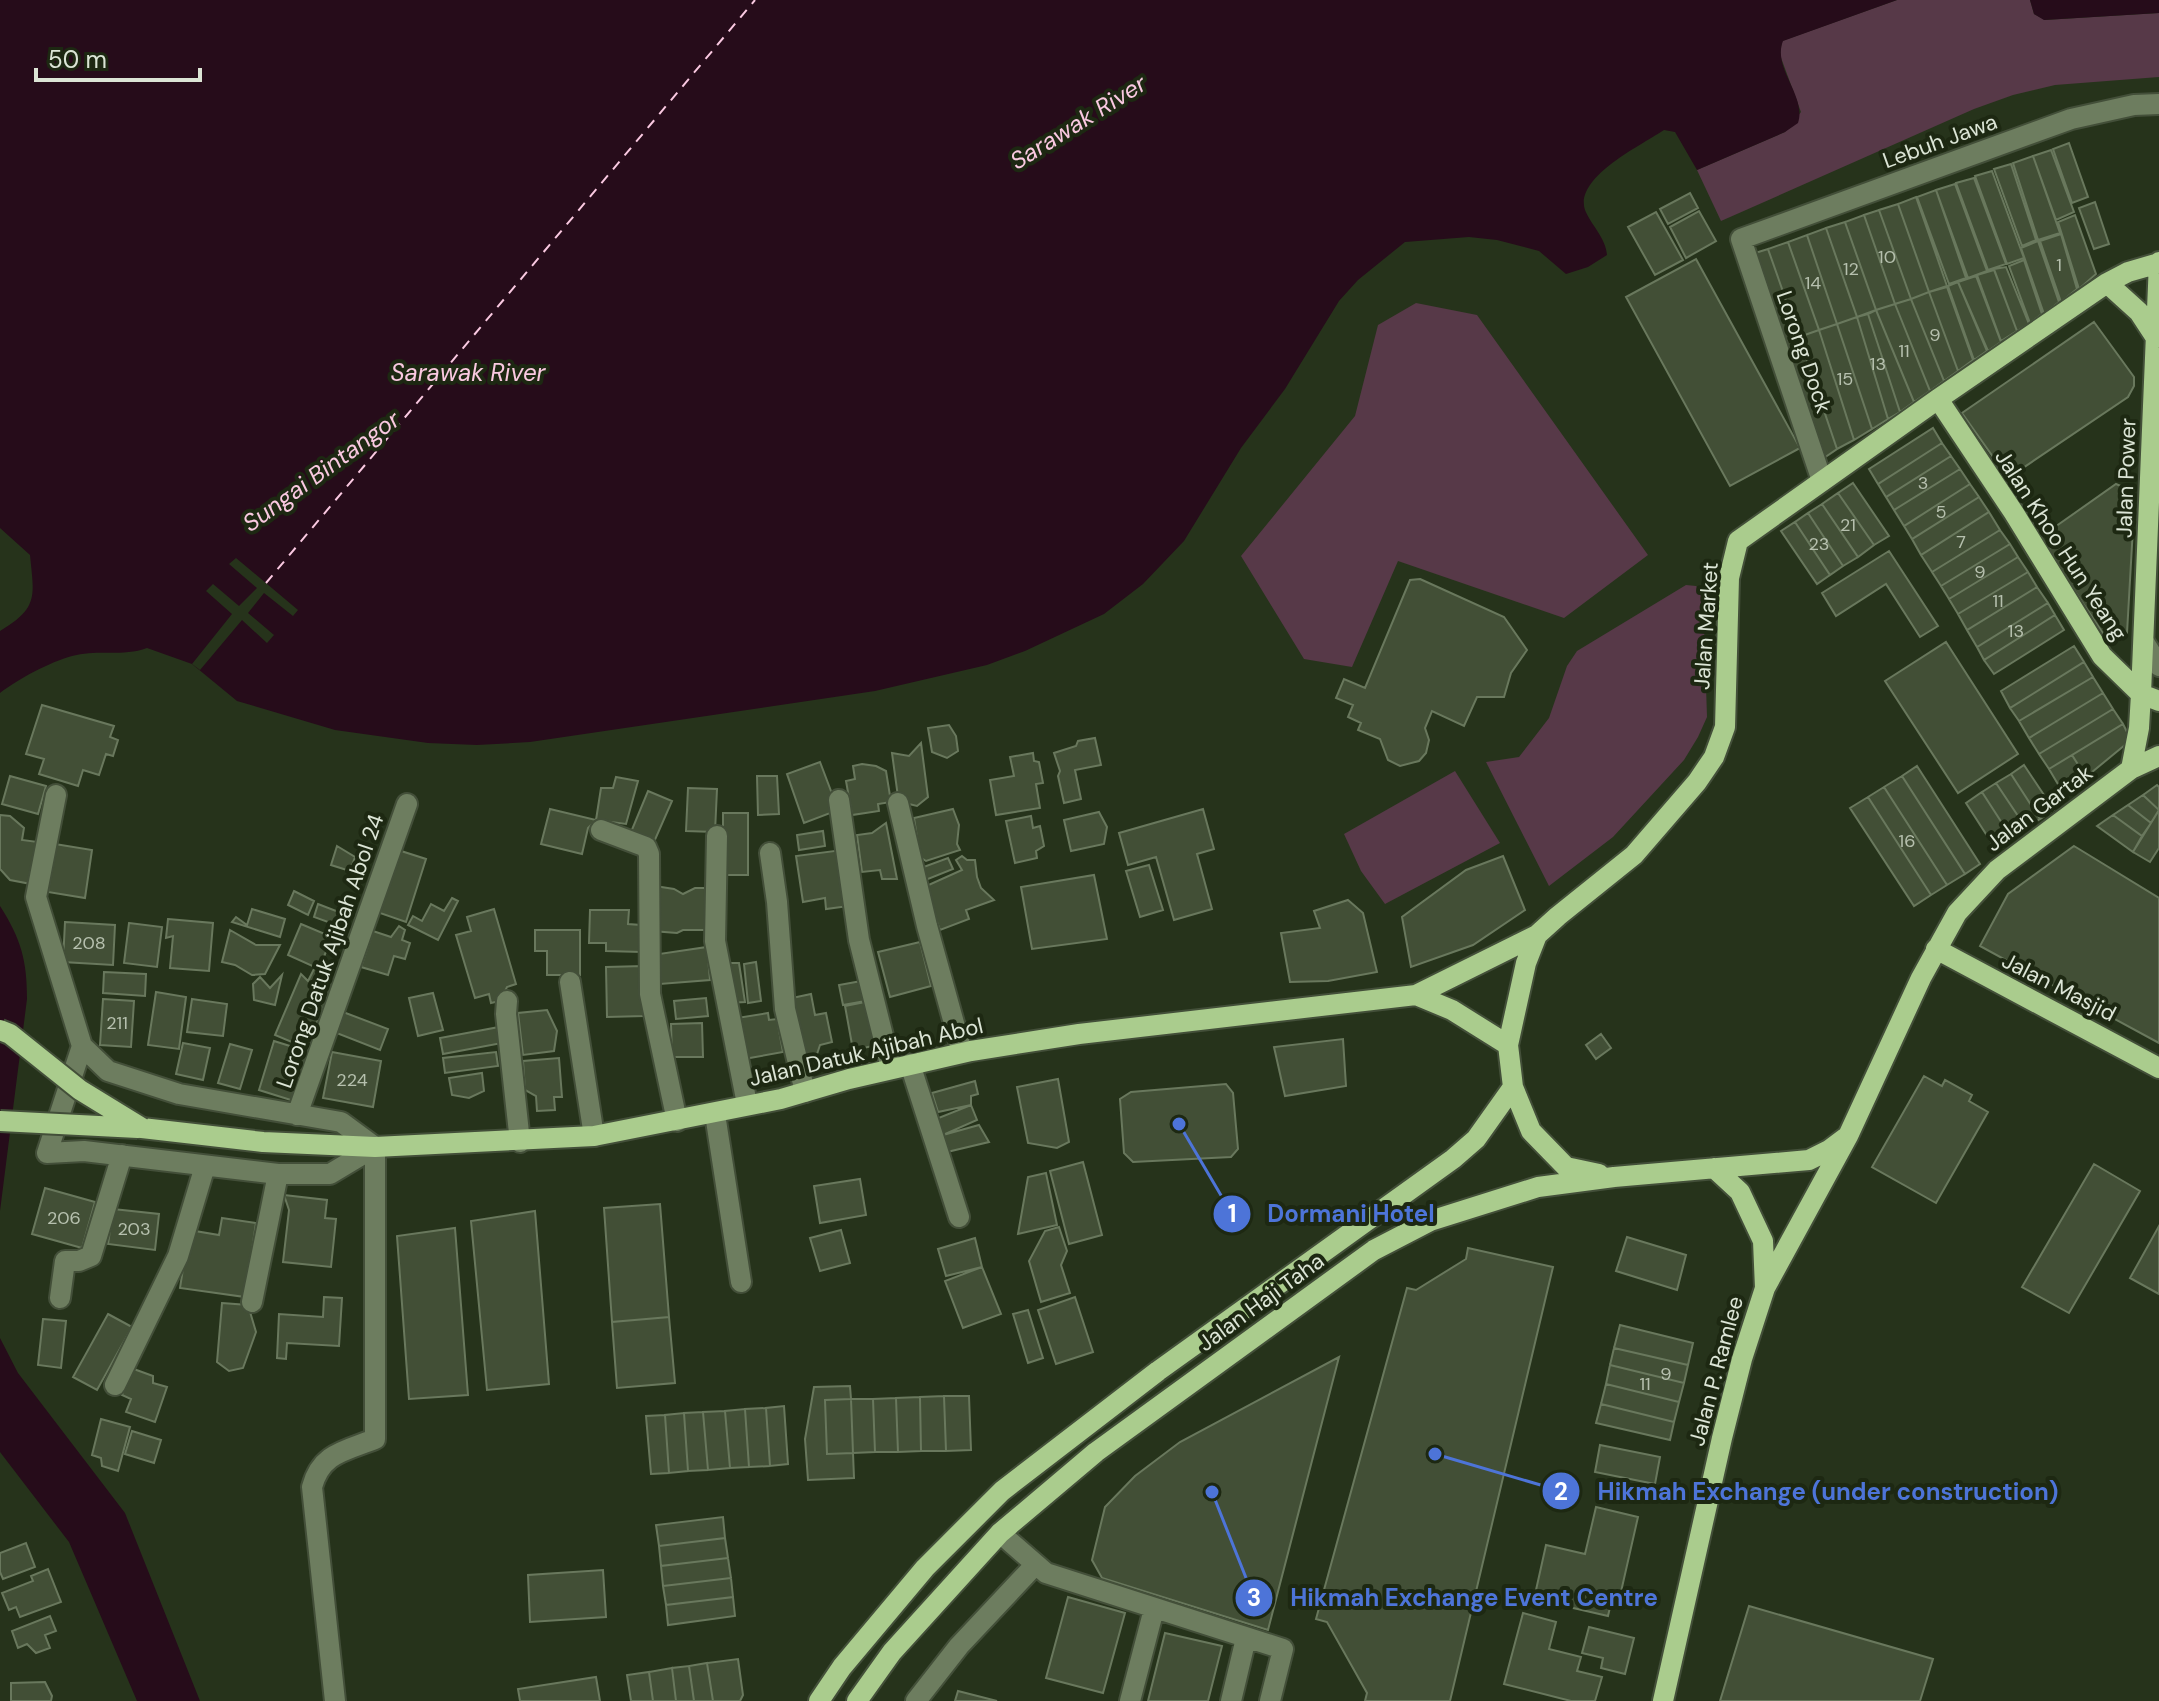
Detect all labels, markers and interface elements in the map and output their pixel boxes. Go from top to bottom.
scale bar [36,32,200,82]
text: 50 m [48,44,107,75]
water label: Sarawak River [1004,67,1153,176]
street label: Lebuh Jawa [1879,107,2001,175]
house number: 10 [1878,245,1896,269]
house number: 1 [2056,253,2062,277]
house number: 12 [1843,257,1859,281]
house number: 14 [1805,271,1821,295]
street label: Lorong Dock [1770,287,1838,417]
house number: 9 [1929,323,1941,347]
house number: 11 [1898,339,1910,363]
house number: 13 [1870,352,1886,376]
water label: Sarawak River [390,357,547,388]
house number: 15 [1837,367,1853,391]
water label: Sungai Bintangor [236,403,407,539]
street label: Jalan Power [2109,417,2143,539]
street label: Jalan Khoo Hun Yeang [1988,444,2134,646]
house number: 3 [1918,471,1928,495]
house number: 5 [1936,500,1946,524]
house number: 21 [1840,513,1856,537]
house number: 7 [1956,530,1966,554]
house number: 23 [1808,532,1830,556]
house number: 9 [1974,560,1986,584]
street label: Jalan Market [1687,561,1725,691]
house number: 11 [1992,589,2004,613]
house number: 13 [2008,619,2024,643]
street label: Jalan Gartak [1980,758,2098,858]
street label: Lorong Datuk Ajibah Abol 24 [269,810,391,1092]
house number: 16 [1899,829,1915,853]
house number: 208 [72,931,106,955]
street label: Jalan Masjid [1997,946,2121,1028]
house number: 211 [106,1011,128,1035]
street label: Jalan Datuk Ajibah Abol [746,1011,986,1093]
house number: 224 [336,1068,368,1092]
callout: Dormani Hotel [1212,1190,1451,1238]
text: 1 [1228,1198,1236,1229]
text: Dormani Hotel [1267,1198,1435,1229]
house number: 206 [47,1206,81,1230]
house number: 203 [117,1217,151,1241]
street label: Jalan Haji Taha [1192,1246,1330,1358]
street label: Jalan P. Ramlee [1682,1293,1750,1449]
house number: 9 [1660,1362,1672,1386]
house number: 11 [1639,1372,1651,1396]
callout: Hikmah Exchange (under construction) [1541,1467,2074,1515]
text: 2 [1554,1476,1568,1507]
text: Hikmah Exchange (under construction) [1598,1476,2058,1507]
callout: Hikmah Exchange Event Centre [1234,1574,1674,1622]
text: 3 [1247,1582,1261,1613]
text: Hikmah Exchange Event Centre [1290,1582,1658,1613]

